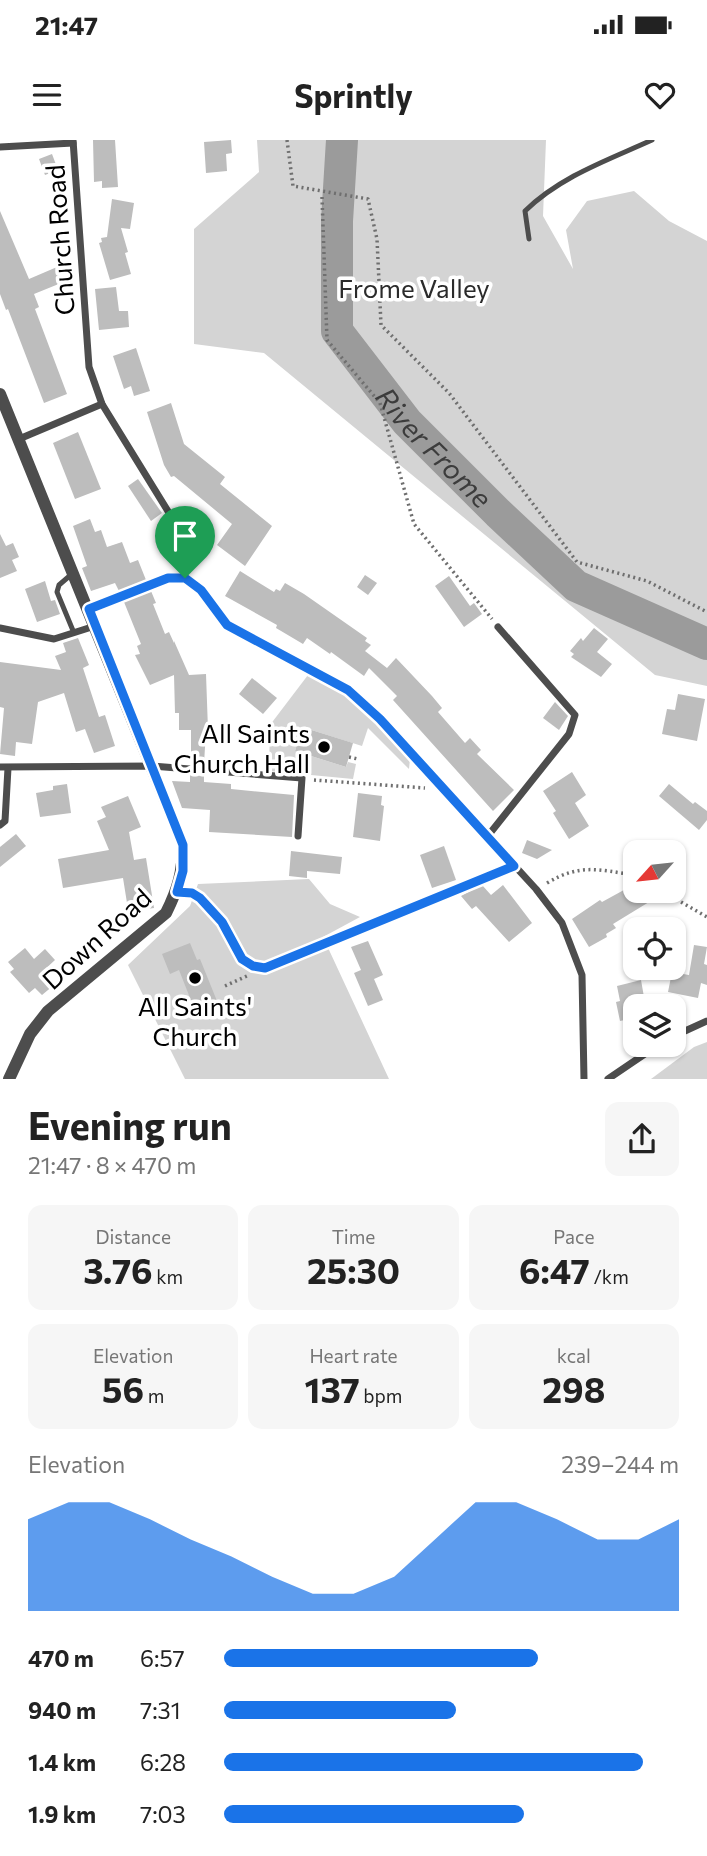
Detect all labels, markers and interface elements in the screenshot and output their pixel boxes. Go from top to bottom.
text: 21:47 [35,9,98,40]
text: Sprintly [294,75,413,115]
icon: menu [28,76,66,114]
icon: heart [641,76,679,114]
street label: Church Road [38,164,80,316]
park label: Frome Valley [338,272,490,303]
water label: River Frome [369,380,500,515]
pin [155,506,215,578]
icon: arrive [166,517,204,555]
place label: All Saints Church Hall [174,717,310,778]
marker: All Saints Church Hall [316,739,332,755]
north arrow [623,840,686,903]
map controls [623,840,686,1057]
street label: Down Road [35,881,157,995]
button: locate [623,917,686,980]
marker: All Saints' Church [187,970,203,986]
place label: All Saints' Church [138,990,252,1051]
button: layers [623,994,686,1057]
text: Evening run [28,1101,232,1148]
button: share [605,1102,679,1176]
text: 21:47 · 8 × 470 m [28,1151,196,1179]
text: Distance [95,1225,171,1248]
text: Time [332,1225,375,1248]
text: Pace [553,1225,594,1248]
text: 3.76 [83,1248,153,1291]
text: 25:30 [307,1248,400,1291]
text: 6:47 [519,1248,590,1291]
text: km [153,1265,183,1288]
text: /km [590,1265,629,1288]
text: Elevation [93,1344,173,1367]
text: Heart rate [309,1344,398,1367]
text: kcal [557,1344,591,1367]
text: 56 [102,1367,144,1410]
text: 137 [305,1367,360,1410]
text: 298 [542,1367,605,1410]
text: m [144,1384,164,1407]
text: bpm [360,1384,402,1407]
text: Elevation [28,1450,125,1478]
text: 239–244 m [561,1450,679,1478]
text: 470 m [28,1644,94,1672]
text: 6:57 [140,1644,185,1672]
text: 940 m [28,1696,96,1724]
text: 7:31 [140,1696,181,1724]
text: 1.4 km [28,1748,96,1776]
text: 6:28 [140,1748,186,1776]
text: 1.9 km [28,1800,96,1828]
text: 7:03 [140,1800,186,1828]

